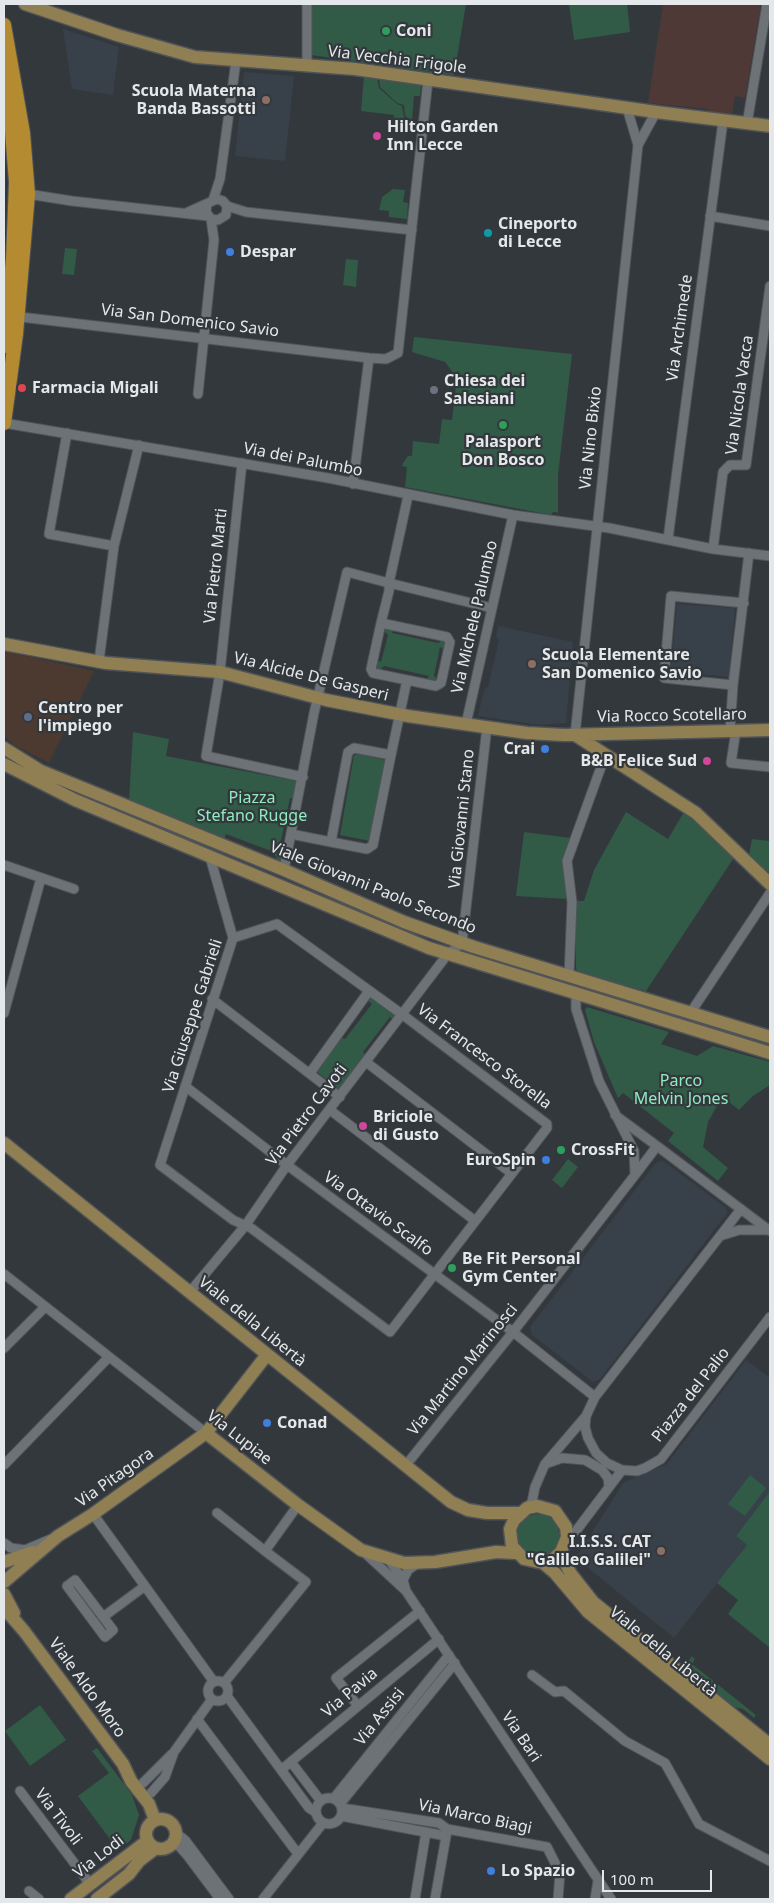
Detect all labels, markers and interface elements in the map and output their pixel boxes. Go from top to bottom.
place label: Coni [396,21,431,41]
marker: Coni [380,25,392,37]
street label: Via Vecchia Frigole [327,42,467,78]
place label: Scuola Materna Banda Bassotti [132,81,256,119]
marker: Scuola Materna Banda Bassotti [260,94,272,106]
place label: Hilton Garden Inn Lecce [387,117,498,155]
marker: Hilton Garden Inn Lecce [371,130,383,142]
place label: Cineporto di Lecce [498,214,577,252]
marker: Cineporto di Lecce [482,227,494,239]
place label: Despar [240,242,296,262]
marker: Despar [224,246,236,258]
street label: Via Archimede [663,273,697,383]
street label: Via San Domenico Savio [100,301,280,341]
street label: Via Nicola Vacca [722,334,758,456]
place label: Chiesa dei Salesiani [444,371,525,409]
place label: Farmacia Migali [32,378,159,398]
marker: Farmacia Migali [16,382,28,394]
marker: Chiesa dei Salesiani [428,384,440,396]
street label: Via Nino Bixio [576,385,606,491]
marker: Palasport Don Bosco [497,419,509,431]
place label: Palasport Don Bosco [461,432,545,470]
street label: Via dei Palumbo [242,439,364,481]
street label: Via Pietro Marti [200,508,232,624]
street label: Via Michele Palumbo [448,539,502,695]
place label: Scuola Elementare San Domenico Savio [542,645,702,683]
street label: Via Alcide De Gasperi [232,648,390,706]
marker: Scuola Elementare San Domenico Savio [526,658,538,670]
place label: Centro per l'impiego [38,698,123,736]
street label: Via Rocco Scotellaro [597,705,747,727]
marker: Centro per l'impiego [22,711,34,723]
place label: Crai [504,739,535,759]
marker: Crai [539,743,551,755]
street label: Via Giovanni Stano [445,748,479,890]
place label: B&B Felice Sud [580,751,697,771]
marker: B&B Felice Sud [701,755,713,767]
park label: Piazza Stefano Rugge [197,788,307,826]
street label: Viale Giovanni Paolo Secondo [267,838,479,938]
street label: Via Giuseppe Gabrieli [159,937,227,1095]
street label: Via Francesco Storella [413,1000,555,1114]
street label: Via Pietro Cavoti [263,1060,351,1170]
park label: Parco Melvin Jones [634,1071,728,1109]
place label: Briciole di Gusto [373,1107,439,1145]
marker: Briciole di Gusto [357,1120,369,1132]
place label: CrossFit [571,1140,635,1160]
marker: CrossFit [555,1144,567,1156]
place label: EuroSpin [466,1150,536,1170]
marker: EuroSpin [540,1154,552,1166]
street label: Via Ottavio Scalfo [319,1168,437,1260]
place label: Be Fit Personal Gym Center [462,1249,580,1287]
marker: Be Fit Personal Gym Center [446,1262,458,1274]
street label: Viale della Libertà [194,1273,310,1371]
street label: Via Martino Marinosci [404,1300,522,1440]
street label: Piazza del Palio [648,1344,734,1446]
street label: Via Lupiae [203,1407,275,1469]
place label: Conad [277,1413,327,1433]
marker: Conad [261,1417,273,1429]
street label: Via Pitagora [73,1444,157,1512]
place label: I.I.S.S. CAT "Galileo Galilei" [527,1532,651,1570]
marker: I.I.S.S. CAT "Galileo Galilei" [655,1545,667,1557]
street label: Viale della Libertà [605,1603,721,1701]
street label: Viale Aldo Moro [44,1635,130,1741]
street label: Via Pavia [318,1664,382,1722]
street label: Via Assisi [351,1684,409,1750]
street label: Via Bari [497,1708,545,1766]
street label: Via Tivoli [30,1785,86,1849]
street label: Via Marco Biagi [416,1796,534,1838]
street label: Via Lodi [70,1831,128,1883]
scale bar [604,1860,714,1892]
place label: Lo Spazio [501,1861,575,1881]
marker: Lo Spazio [485,1865,497,1877]
text: 100 m [610,1869,654,1889]

